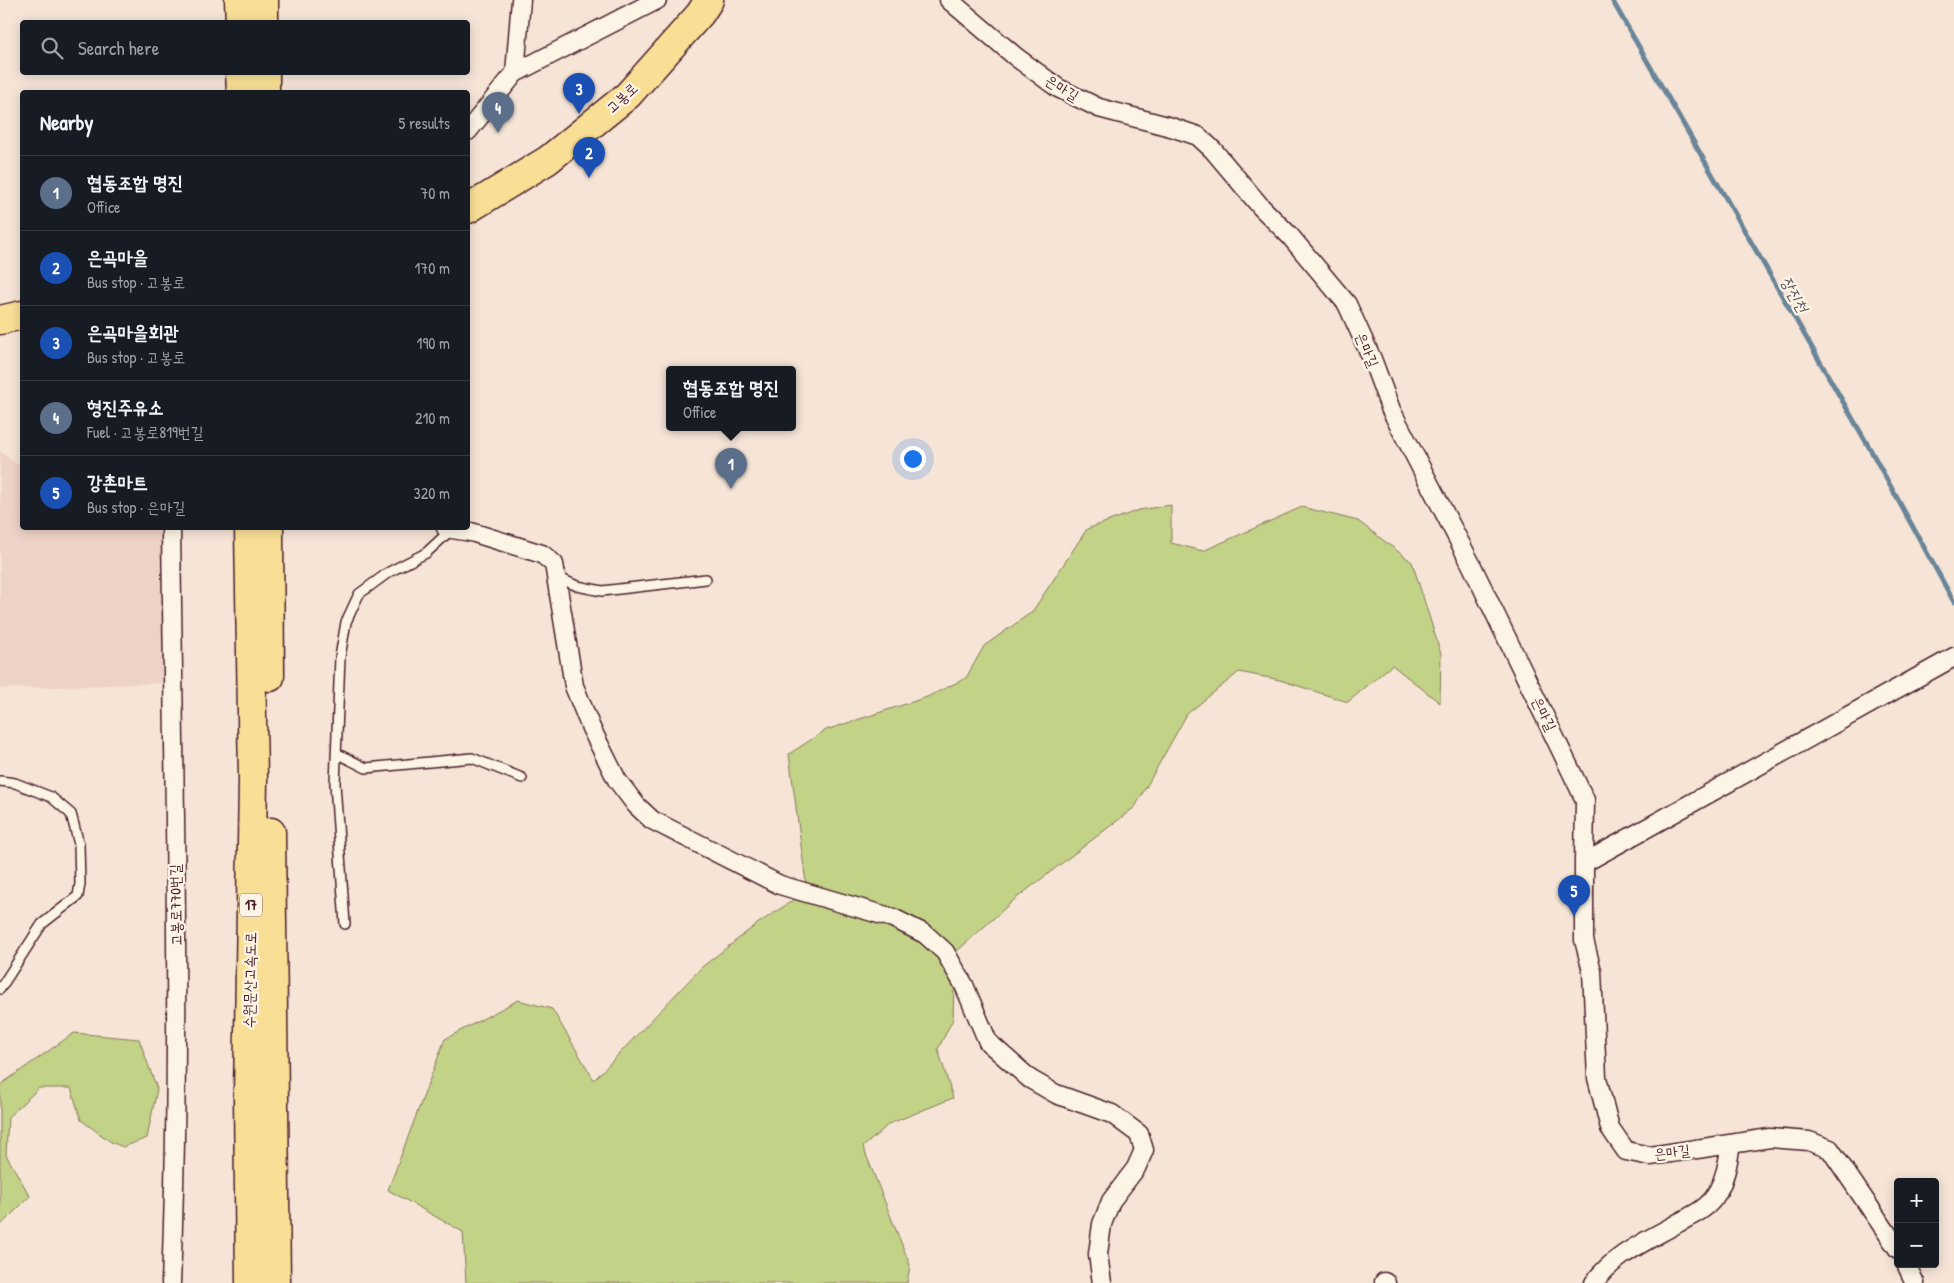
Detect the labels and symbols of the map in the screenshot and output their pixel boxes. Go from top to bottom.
street label: 은마길 [1041,69,1083,106]
pin: 3 [563,73,595,114]
street label: 고봉로 [601,78,642,118]
pin: 4 [482,92,514,133]
pin: 2 [573,137,605,178]
water label: 장진천 [1776,272,1815,318]
street label: 은마길 [1351,329,1384,371]
your location [900,446,926,472]
pin: 1 [715,448,747,489]
street label: 은마길 [1527,693,1562,735]
street label: 고봉로770번길 [164,864,187,946]
pin: 5 [1558,875,1590,916]
road number: 17 [240,894,262,916]
street label: 수원문산고속도로 [238,932,261,1028]
street label: 은마길 [1653,1139,1691,1164]

